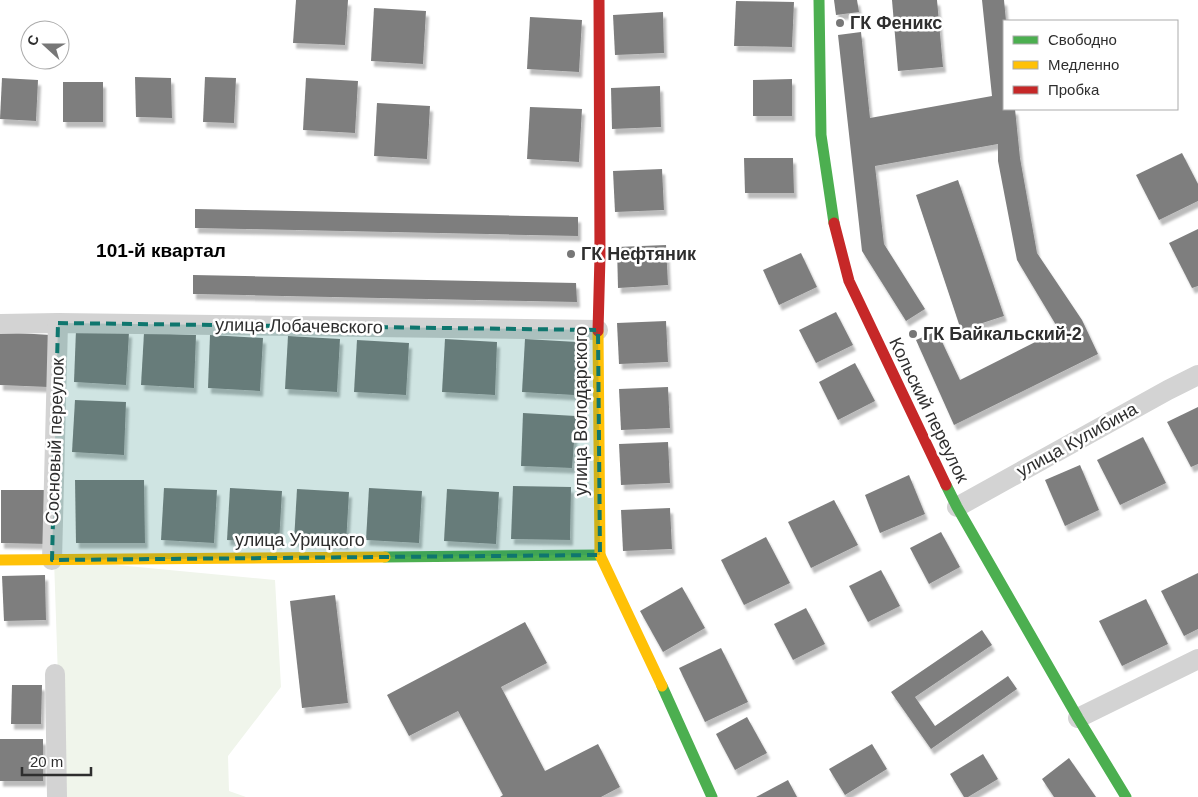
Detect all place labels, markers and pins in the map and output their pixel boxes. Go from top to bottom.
place label: ГК Феникс [850,13,942,33]
marker: ГК Феникс [834,17,846,29]
place label: ГК Нефтяник [581,244,697,264]
marker: ГК Нефтяник [565,248,577,260]
place label: ГК Байкальский-2 [923,324,1082,344]
marker: ГК Байкальский-2 [907,328,919,340]

